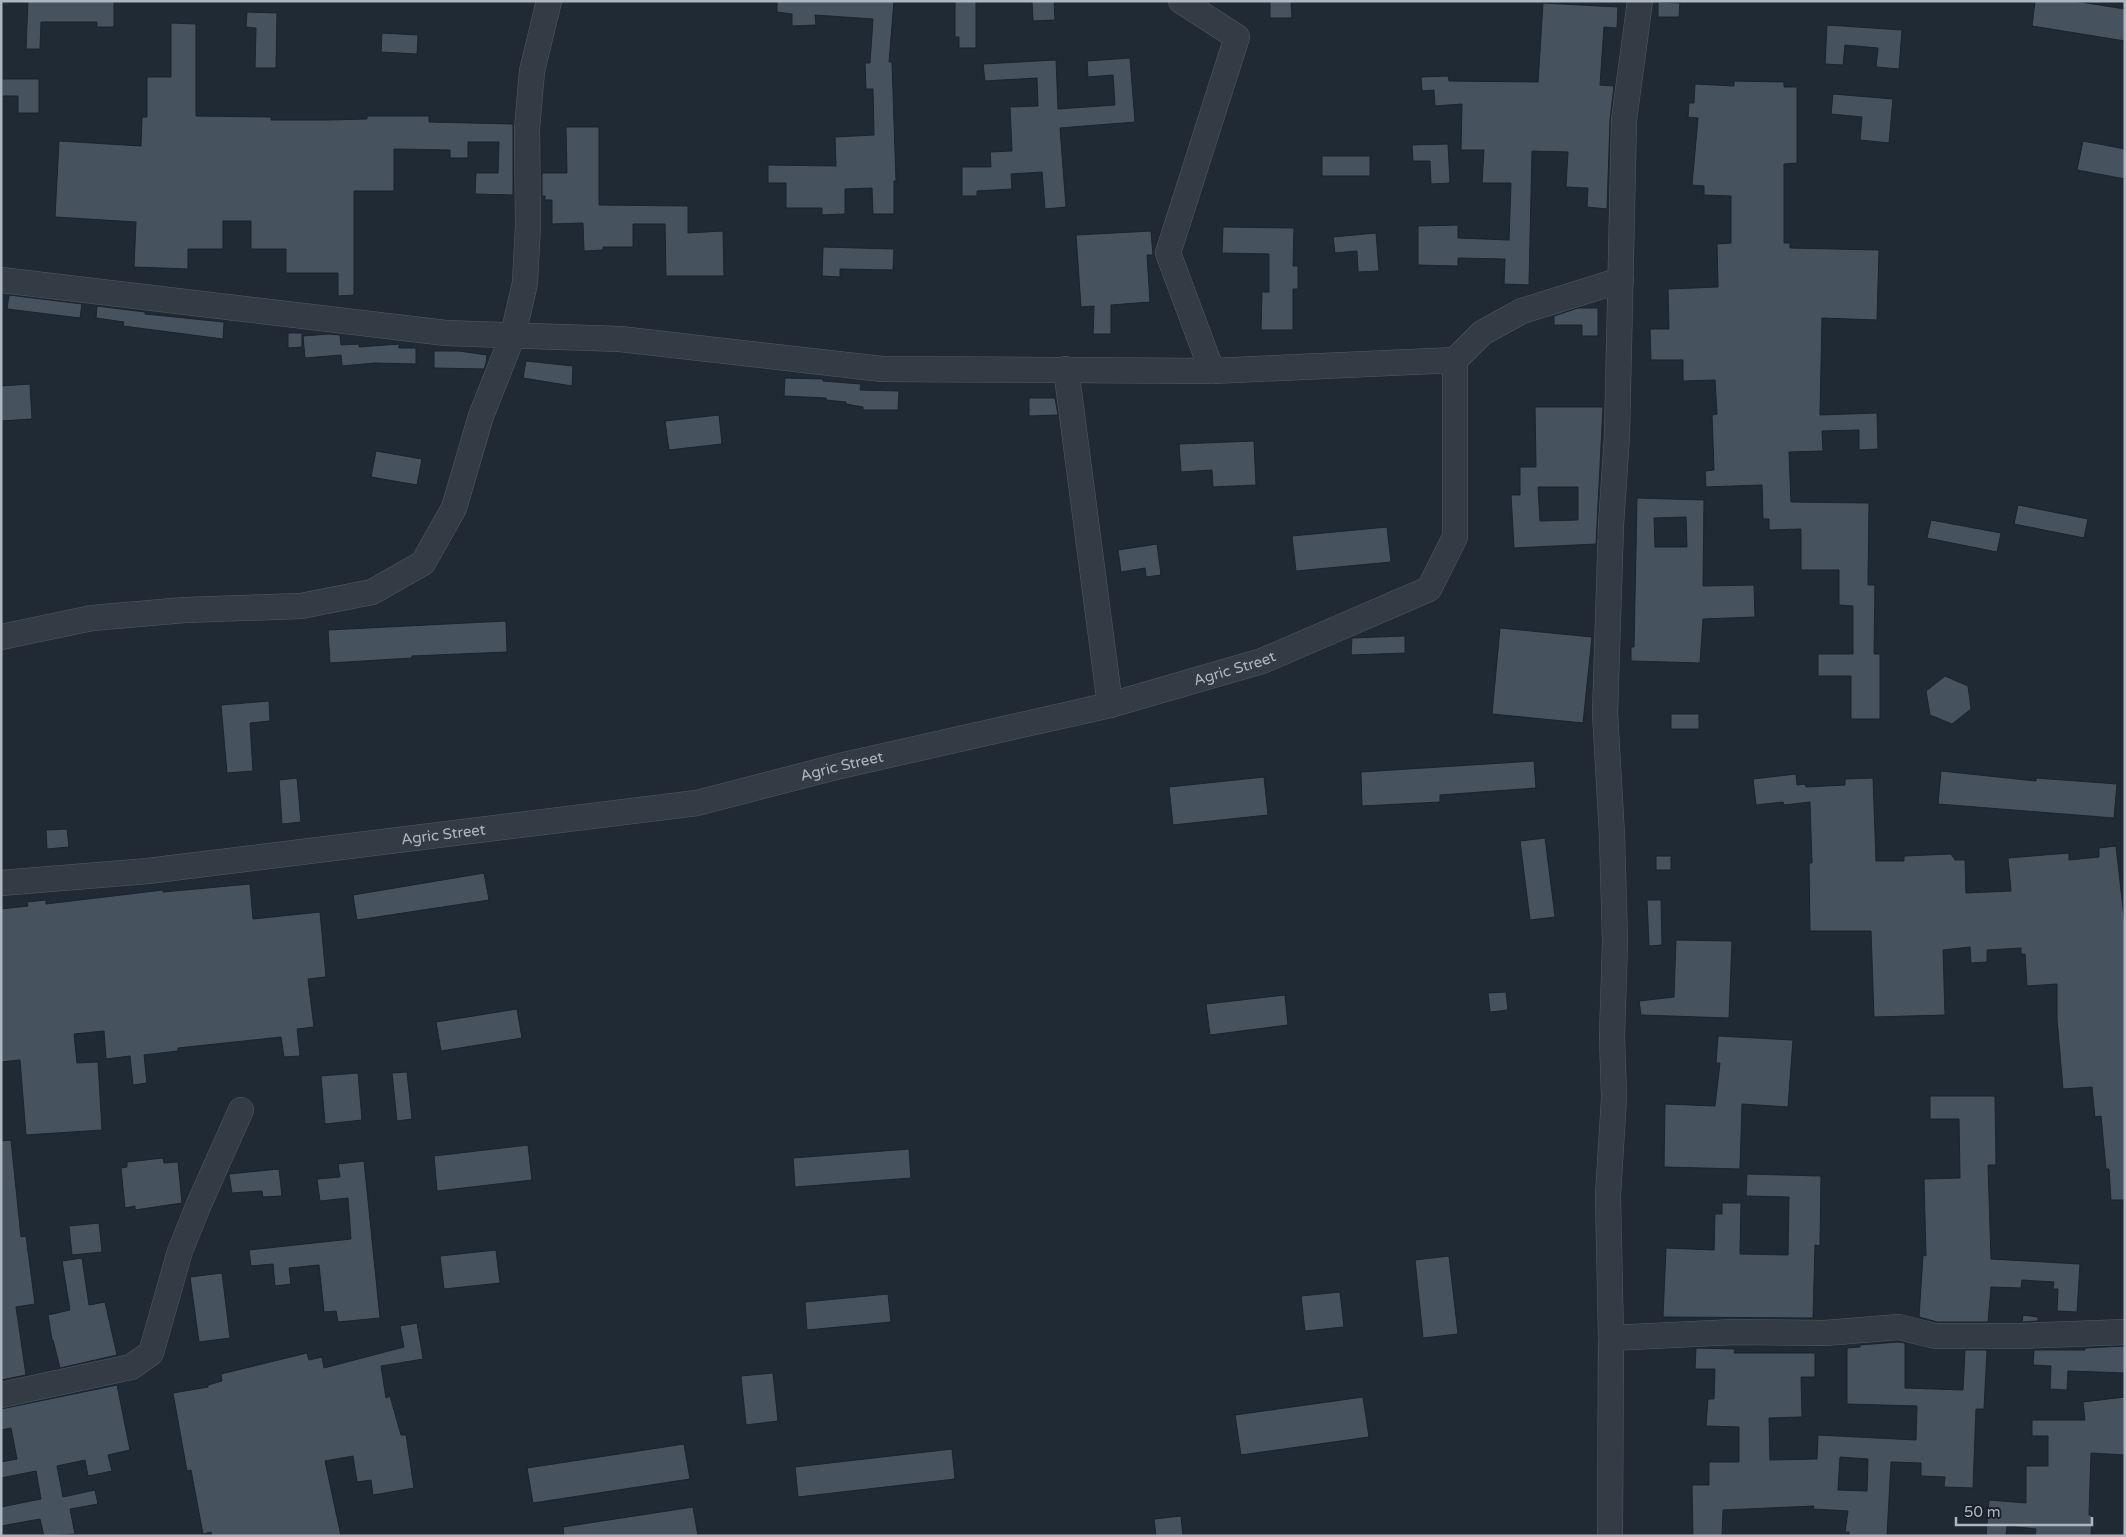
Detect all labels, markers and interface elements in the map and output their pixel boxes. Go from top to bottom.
street label: Agric Street [1191,647,1279,689]
street label: Agric Street [798,747,885,785]
street label: Agric Street [400,820,487,849]
scale bar [1956,1494,2092,1526]
text: 50 m [1964,1503,2001,1521]

